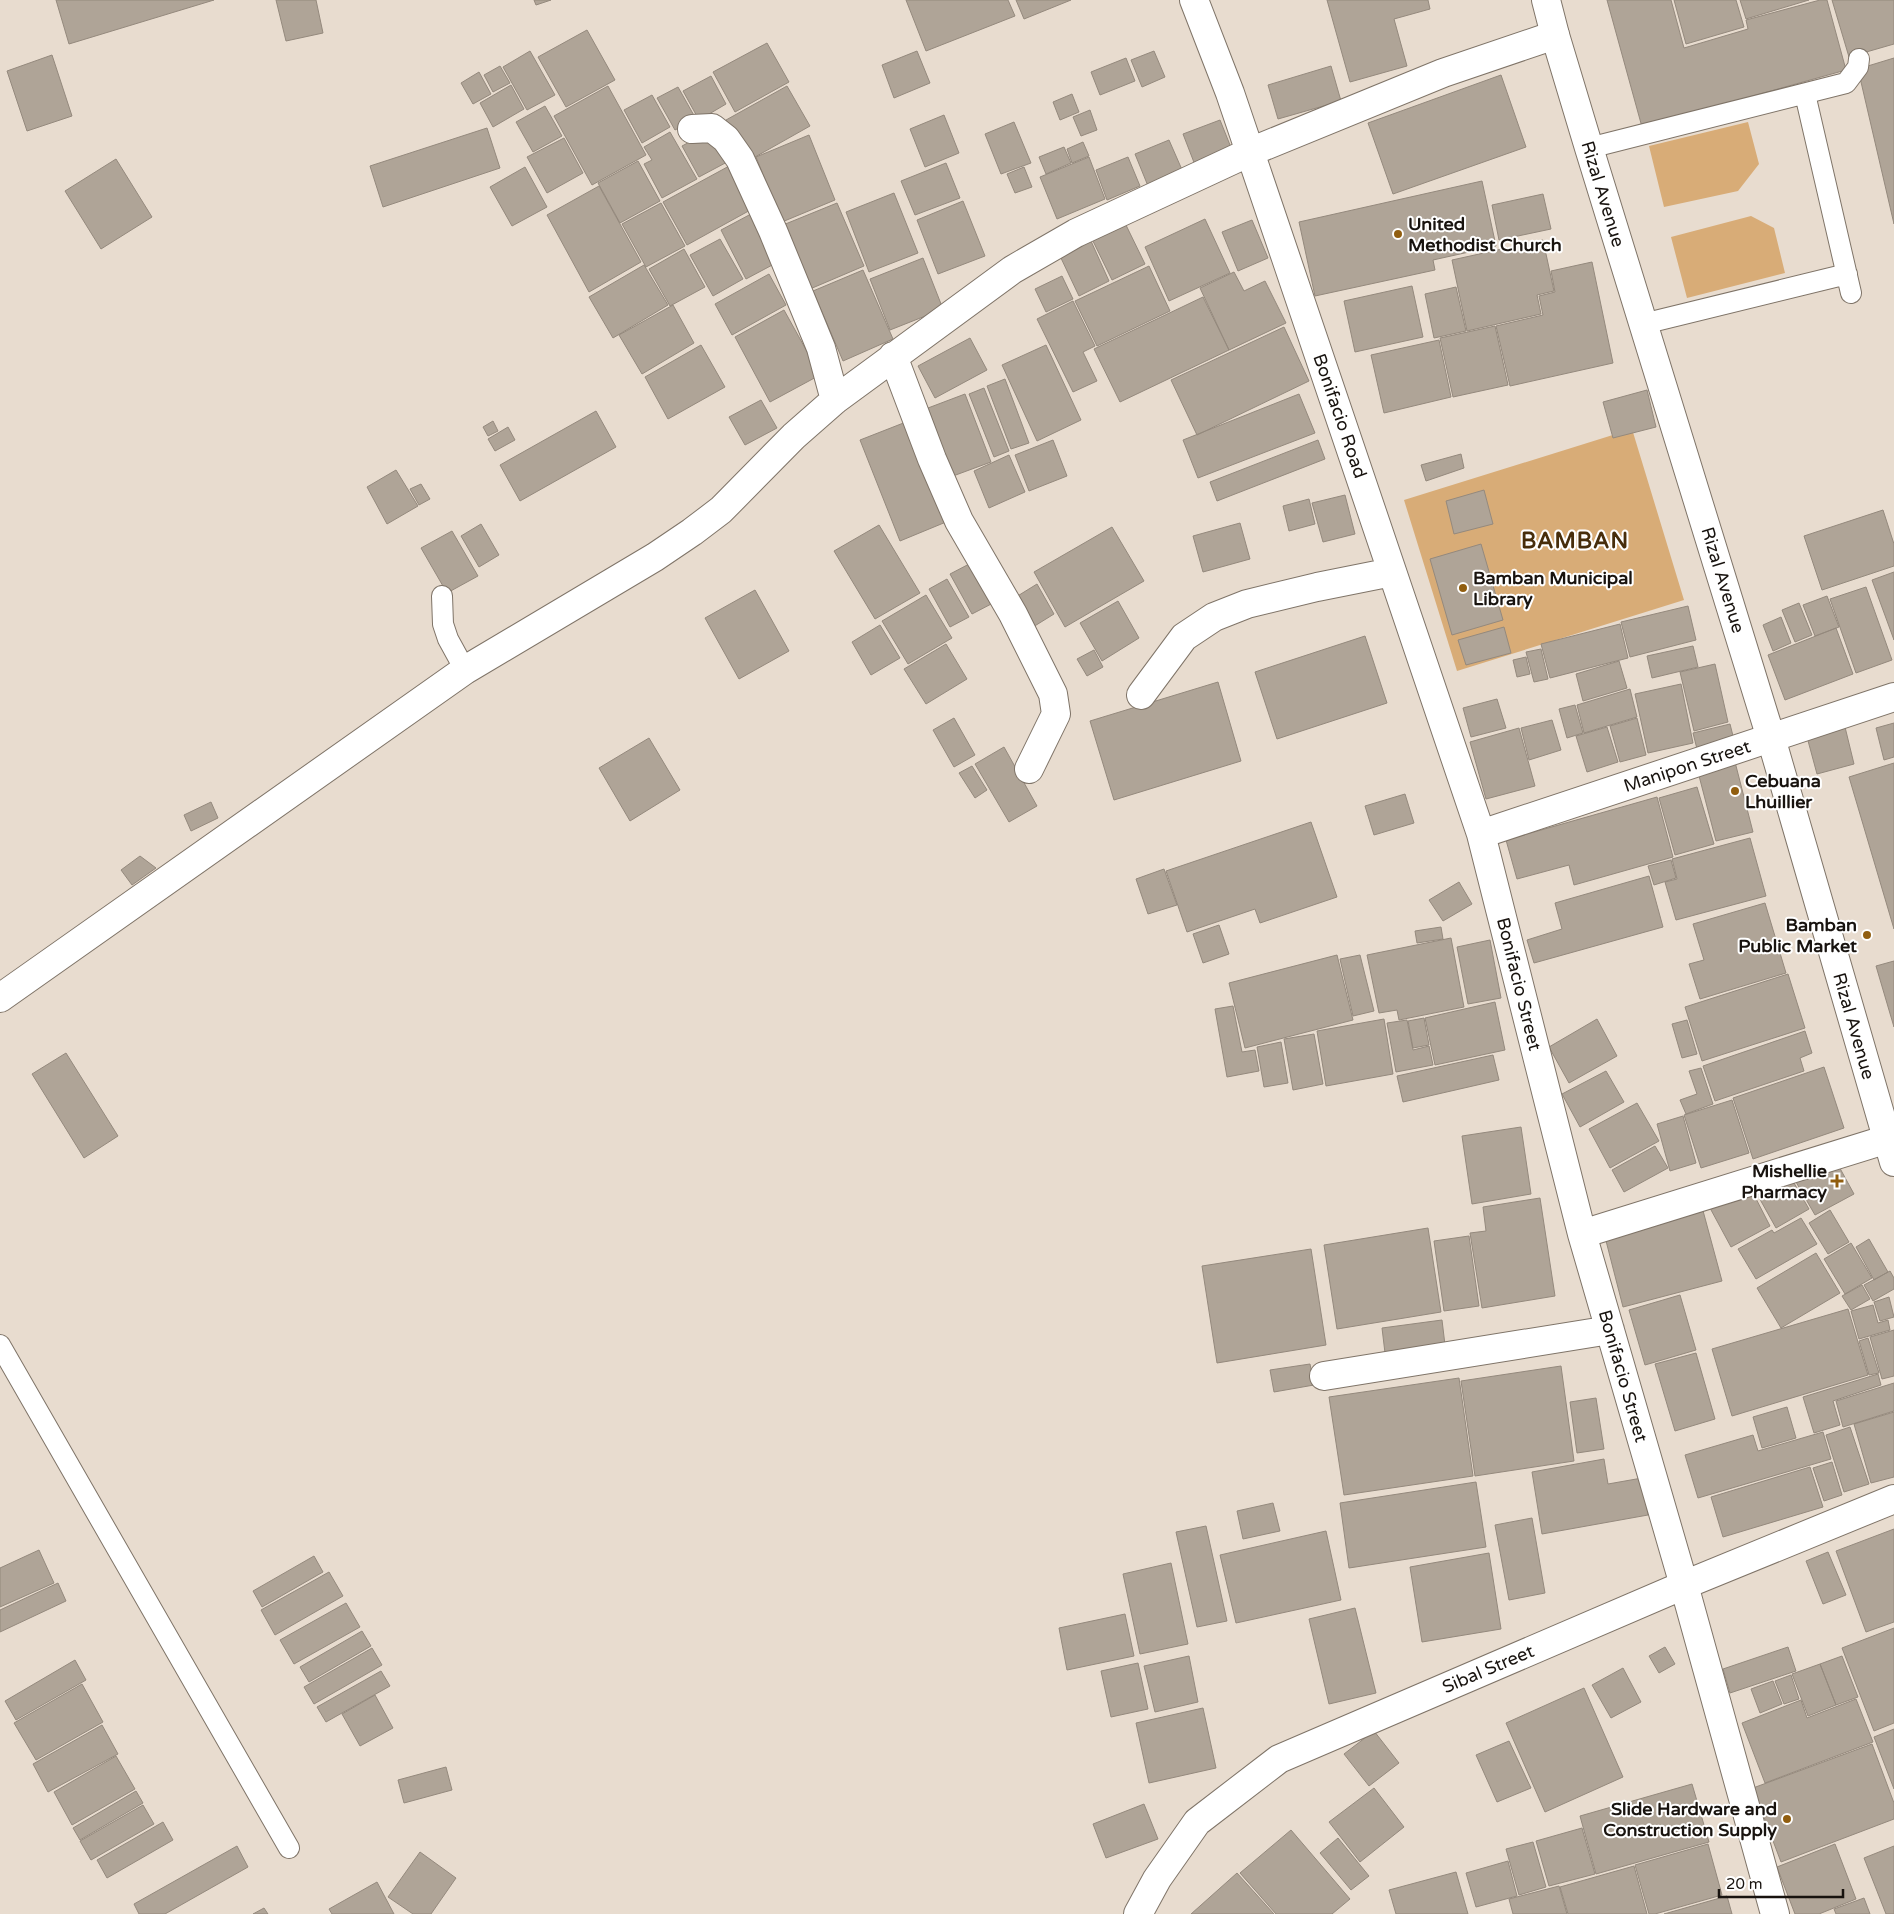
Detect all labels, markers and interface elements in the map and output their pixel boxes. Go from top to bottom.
street label: Rizal Avenue [1576,138,1630,250]
place label: United Methodist Church [1408,213,1562,256]
marker: United Methodist Church [1392,228,1404,240]
street label: Bonifacio Road [1308,351,1372,481]
street label: Rizal Avenue [1696,524,1750,636]
district label: BAMBAN [1521,528,1629,554]
place label: Bamban Municipal Library [1473,567,1633,610]
marker: Bamban Municipal Library [1457,582,1469,594]
street label: Manipon Street [1621,735,1753,797]
place label: Cebuana Lhuillier [1745,770,1821,813]
marker: Cebuana Lhuillier [1729,785,1741,797]
place label: Bamban Public Market [1738,914,1857,957]
street label: Bonifacio Street [1492,915,1546,1053]
marker: Bamban Public Market [1861,929,1873,941]
street label: Rizal Avenue [1828,970,1880,1082]
place label: Mishellie Pharmacy [1741,1160,1827,1203]
marker: Mishellie Pharmacy [1831,1175,1843,1187]
street label: Bonifacio Street [1594,1307,1652,1445]
street label: Sibal Street [1439,1640,1537,1698]
place label: Slide Hardware and Construction Supply [1603,1798,1777,1841]
marker: Slide Hardware and Construction Supply [1781,1813,1793,1825]
scale bar [1719,1866,1843,1898]
text: 20 m [1726,1875,1763,1893]

